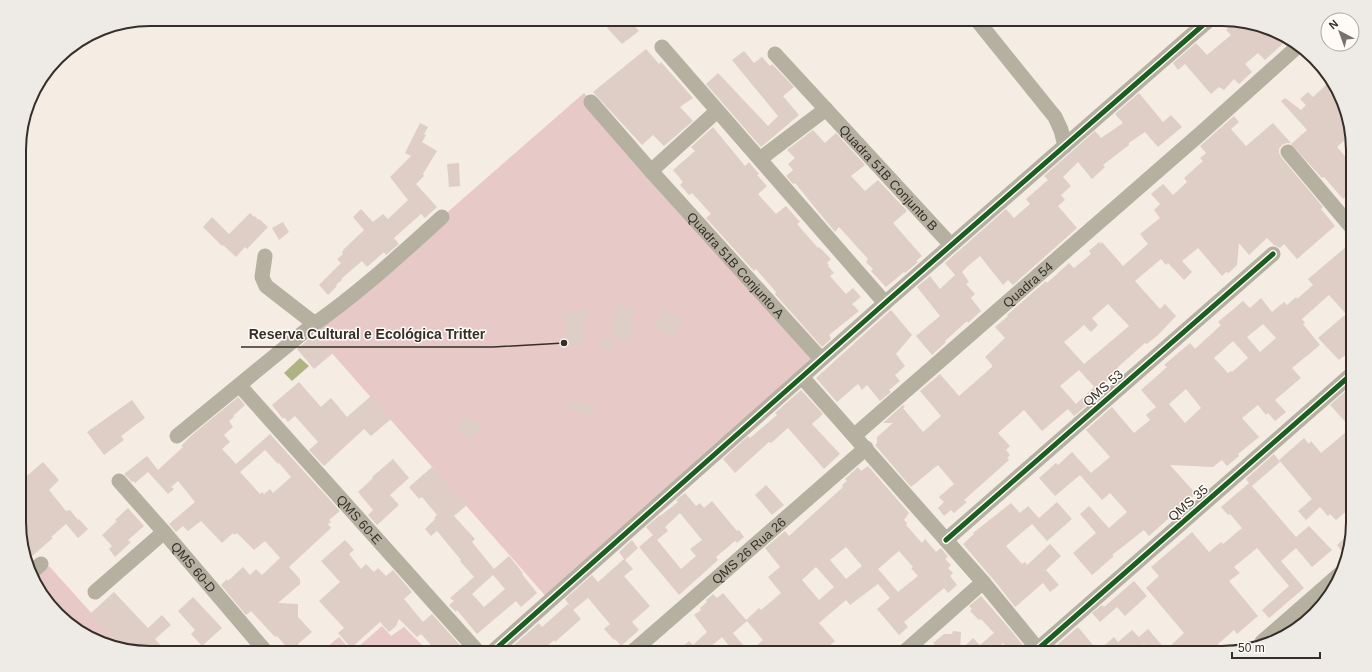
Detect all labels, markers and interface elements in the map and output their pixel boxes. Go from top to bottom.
north arrow [1320,12,1360,52]
text: N [1327,17,1340,32]
street label: Quadra 51B Conjunto B [837,122,941,233]
street label: Quadra 51B Conjunto A [684,209,788,321]
street label: Quadra 54 [999,259,1056,310]
callout: Reserva Cultural e Ecológica Tritter [241,321,493,347]
text: Reserva Cultural e Ecológica Tritter [249,326,486,342]
street label: QMS 53 [1080,367,1126,409]
street label: QMS 35 [1165,482,1211,524]
street label: QMS 60-E [334,492,385,547]
street label: QMS 26 Rua 26 [708,514,789,587]
street label: QMS 60-D [168,539,219,595]
scale bar [1232,634,1320,660]
text: 50 m [1238,641,1265,655]

